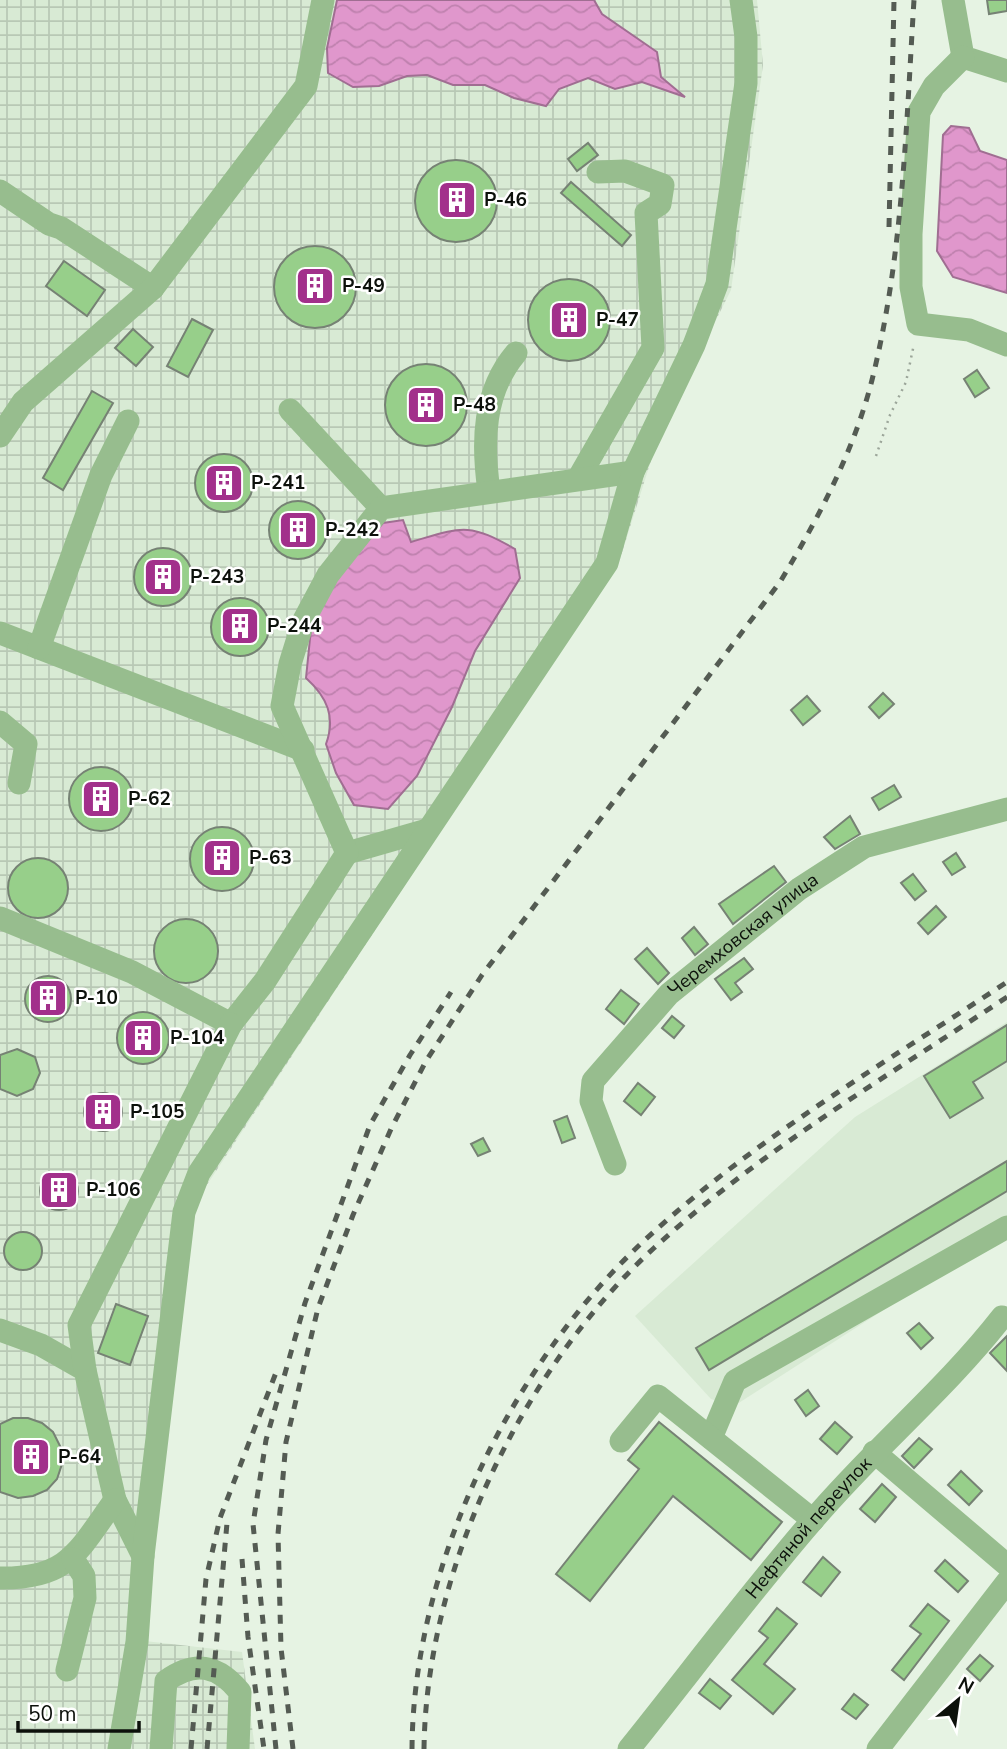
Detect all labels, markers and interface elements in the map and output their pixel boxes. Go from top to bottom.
building icon: Р-46 [436,179,478,221]
place label: Р-46 [484,187,527,213]
building icon: Р-49 [294,265,336,307]
place label: Р-49 [342,273,385,299]
building icon: Р-47 [548,299,590,341]
place label: Р-47 [596,307,639,333]
building icon: Р-48 [405,384,447,426]
place label: Р-48 [453,392,496,418]
building icon: Р-241 [203,462,245,504]
place label: Р-241 [251,470,305,496]
building icon: Р-242 [277,509,319,551]
place label: Р-242 [325,517,379,543]
building icon: Р-243 [142,556,184,598]
place label: Р-243 [190,564,244,590]
building icon: Р-244 [219,605,261,647]
place label: Р-244 [267,613,321,639]
building icon: Р-62 [80,778,122,820]
place label: Р-62 [128,786,171,812]
building icon: Р-63 [201,837,243,879]
place label: Р-63 [249,845,292,871]
street label: Черемховская улица [662,867,824,1003]
building icon: Р-10 [27,977,69,1019]
place label: Р-10 [75,985,118,1011]
building icon: Р-104 [122,1017,164,1059]
place label: Р-104 [170,1025,224,1051]
building icon: Р-105 [82,1091,124,1133]
place label: Р-105 [130,1099,184,1125]
building icon: Р-106 [38,1169,80,1211]
place label: Р-106 [86,1177,140,1203]
building icon: Р-64 [10,1436,52,1478]
place label: Р-64 [58,1444,101,1470]
street label: Нефтяной переулок [740,1451,877,1604]
north arrow [923,1665,993,1735]
text: N [953,1671,978,1701]
scale bar [18,1690,138,1734]
text: 50 m [28,1700,77,1728]

